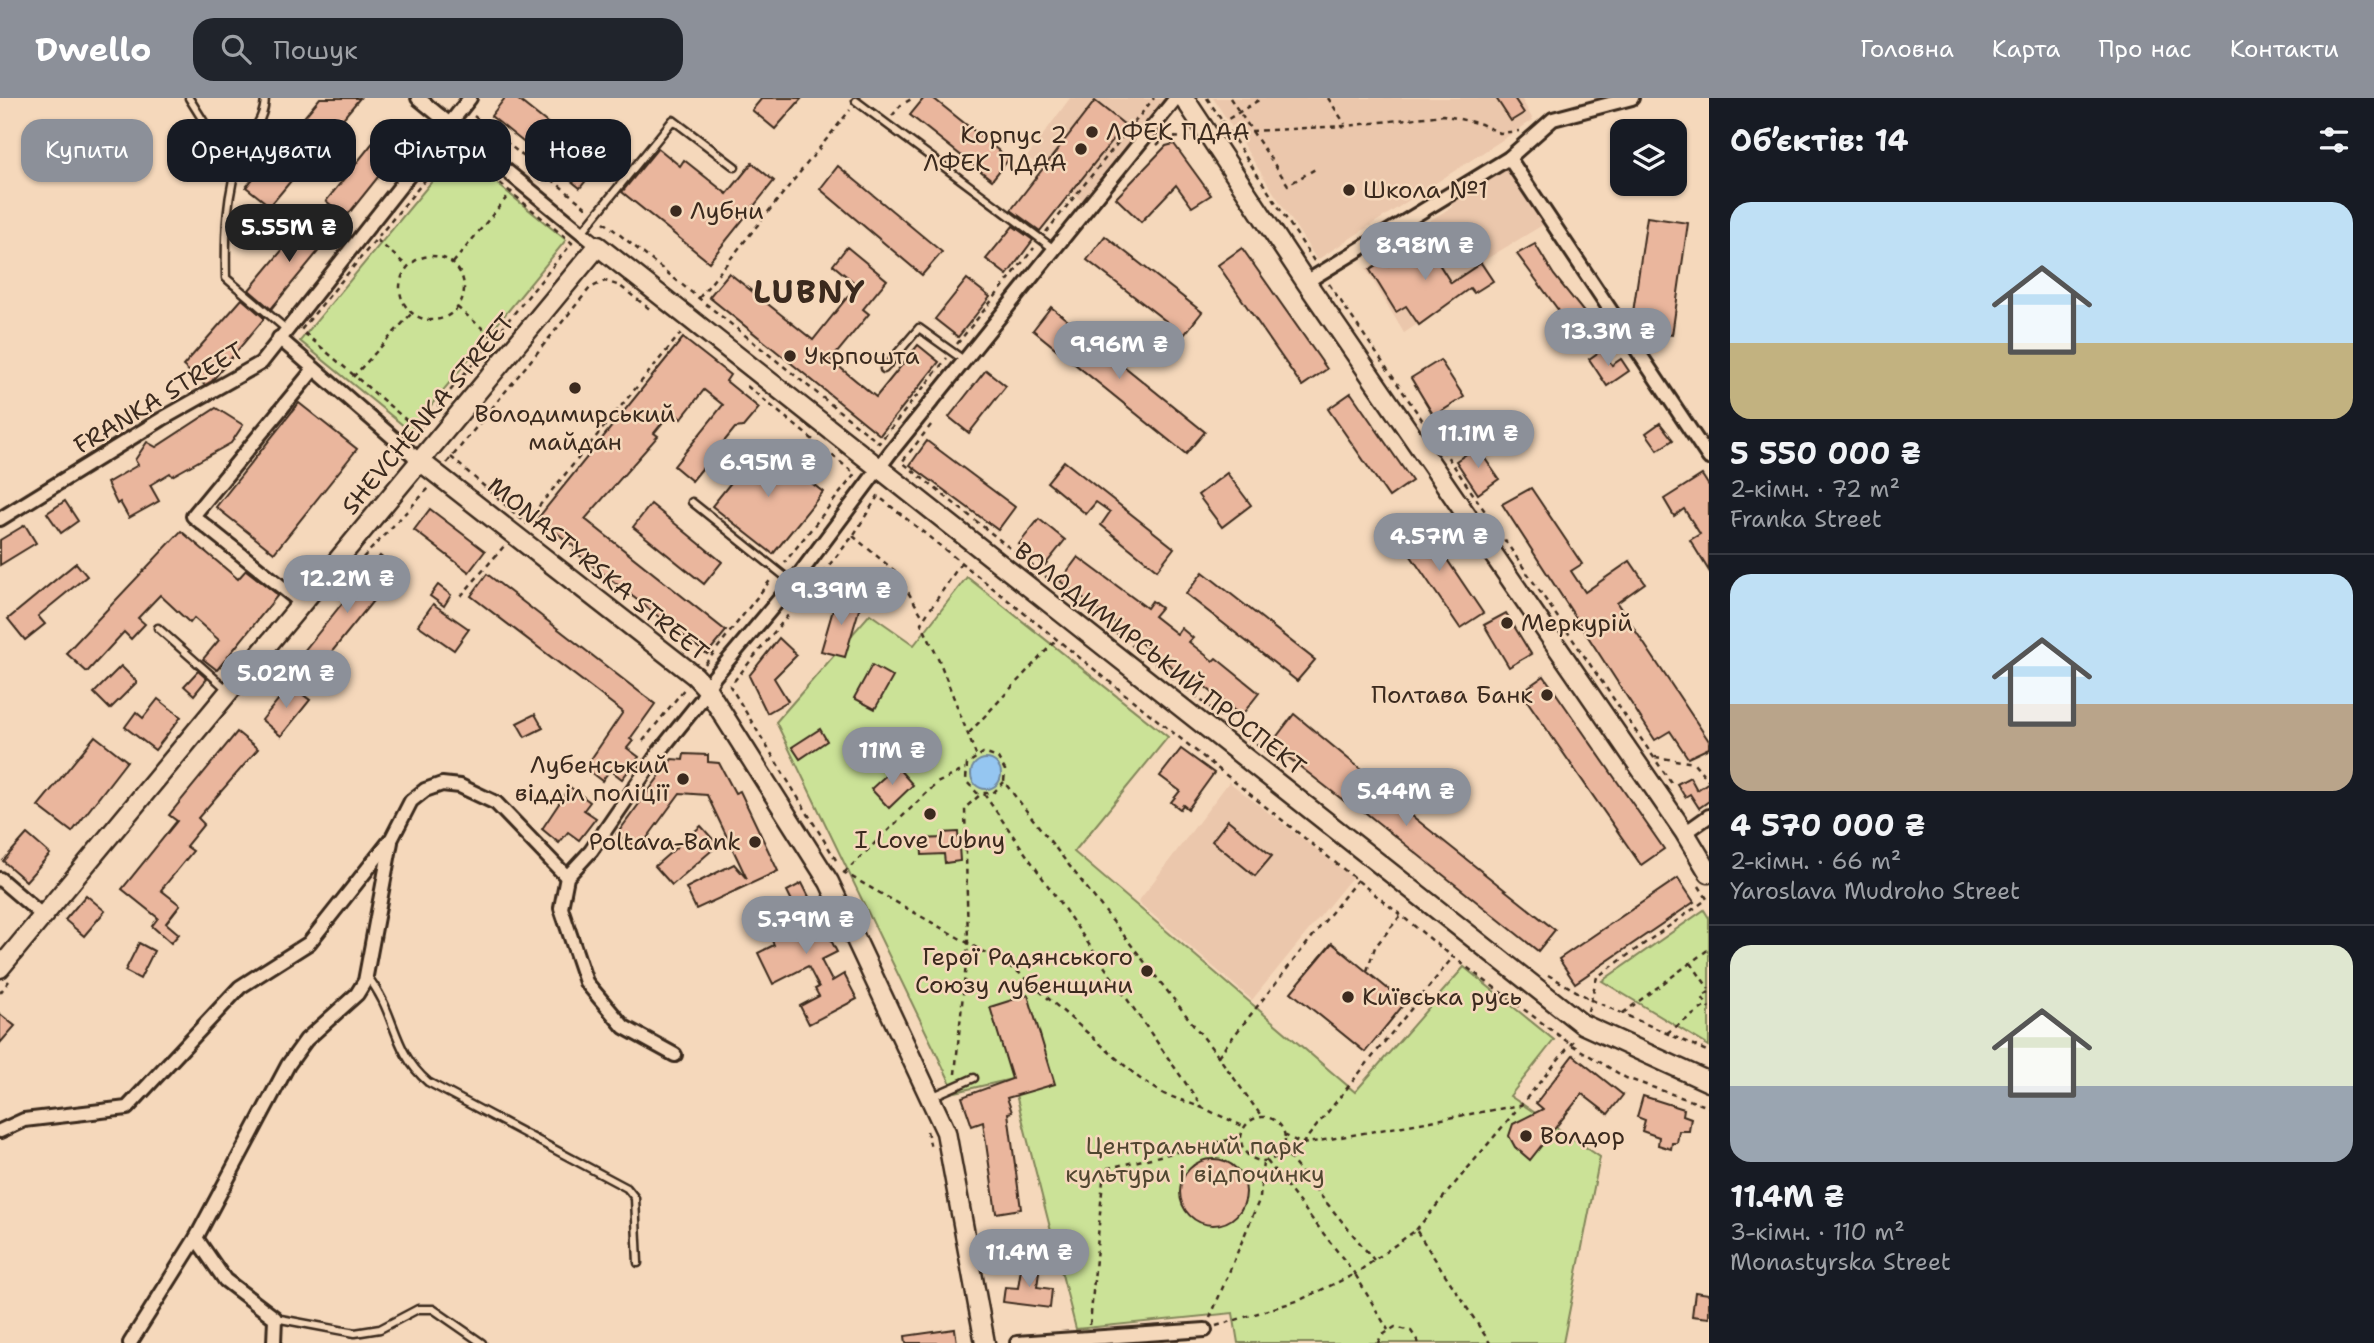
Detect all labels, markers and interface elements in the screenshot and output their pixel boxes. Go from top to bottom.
search box [193,18,683,81]
text: Dwello [35,27,151,72]
icon: search [217,30,255,68]
text: Пошук [273,32,358,67]
text: Головна [1860,33,1954,65]
text: Карта [1992,33,2061,65]
text: Про нас [2099,33,2192,65]
text: Контакти [2230,33,2339,65]
place label: ЛФЕК ПДАА [1106,116,1250,148]
chip: Купити [21,119,153,182]
chip: Орендувати [167,119,356,182]
chip: Фільтри [370,119,511,182]
chip: Нове [525,119,631,182]
place label: Корпус 2 ЛФЕК ПДАА [923,119,1067,179]
map controls [1610,119,1687,196]
button: layers [1610,119,1687,196]
text: Об’єктів: 14 [1730,120,1909,161]
icon: filters [2315,121,2353,159]
marker: ЛФЕК ПДАА [1084,124,1100,140]
marker: Корпус 2 ЛФЕК ПДАА [1073,141,1089,157]
place label: Школа №1 [1363,174,1488,206]
marker: Школа №1 [1341,182,1357,198]
place label: Лубни [690,195,764,227]
marker: Лубни [668,203,684,219]
pin: 5.55M ₴ [224,204,354,264]
text: 5.55M ₴ [241,212,337,242]
pin: 8.98M ₴ [1360,222,1490,282]
text: 8.98M ₴ [1376,230,1474,260]
icon: home [1979,247,2105,373]
district label: LUBNY [753,270,867,313]
street label: SHEVCHENKA STREET [334,307,522,521]
pin: 13.3M ₴ [1543,308,1673,368]
text: 13.3M ₴ [1560,316,1656,346]
pin: 9.96M ₴ [1054,322,1184,381]
text: 9.96M ₴ [1070,329,1168,359]
street label: FRANKA STREET [68,334,250,461]
place label: Укрпошта [804,340,920,372]
marker: Укрпошта [782,348,798,364]
marker: Володимирський майдан [567,380,583,396]
place label: Володимирський майдан [474,398,676,458]
pin: 11.1M ₴ [1413,410,1543,470]
text: 11.1M ₴ [1437,418,1519,448]
text: 5 550 000 ₴ [1730,433,1921,474]
pin: 6.95M ₴ [703,440,833,499]
text: 6.95M ₴ [720,447,816,477]
street label: MONASTYRSKA STREET [481,470,715,668]
text: 2-кімн. · 72 m² [1730,474,1900,504]
text: Franka Street [1730,504,1882,534]
pin: 4.57M ₴ [1374,514,1504,573]
text: 4.57M ₴ [1390,521,1488,551]
street label: ВОЛОДИМИРСЬКИЙ ПРОСПЕКТ [1008,535,1312,783]
pin: 12.2M ₴ [282,556,412,615]
text: 12.2M ₴ [299,563,395,593]
pin: 9.39M ₴ [776,568,906,627]
text: 9.39M ₴ [791,575,891,605]
place label: Меркурій [1521,607,1633,639]
marker: Меркурій [1499,615,1515,631]
icon: home [1979,619,2105,745]
pin: 5.02M ₴ [221,650,351,710]
text: 5.02M ₴ [237,658,335,688]
place label: Полтава Банк [1371,679,1533,711]
marker: Полтава Банк [1539,687,1555,703]
pin: 11M ₴ [843,728,941,787]
text: 11M ₴ [858,735,926,765]
place label: Лубенський відділ поліції [515,749,670,809]
pin: 5.44M ₴ [1341,768,1471,828]
marker: Лубенський відділ поліції [675,771,691,787]
text: 5.44M ₴ [1357,776,1455,806]
text: 4 570 000 ₴ [1730,805,1925,846]
marker: I Love Lubny [922,806,938,822]
place label: I Love Lubny [855,824,1005,856]
place label: Poltava-Bank [589,826,741,858]
marker: Poltava-Bank [747,834,763,850]
text: 2-кімн. · 66 m² [1730,846,1901,876]
text: Yaroslava Mudroho Street [1730,876,2020,906]
pin: 5.79M ₴ [741,896,871,956]
text: 5.79M ₴ [758,904,854,934]
place label: Герої Радянського Союзу лубенщини [915,941,1133,1001]
marker: Герої Радянського Союзу лубенщини [1139,963,1155,979]
place label: Київська русь [1362,981,1522,1013]
marker: Київська русь [1340,989,1356,1005]
icon: home [1979,990,2105,1116]
place label: Волдор [1540,1120,1625,1152]
marker: Волдор [1518,1128,1534,1144]
park label: Центральний парк культури і відпочинку [1065,1130,1325,1190]
text: 11.4M ₴ [1730,1176,1845,1217]
text: 3-кімн. · 110 m² [1730,1217,1905,1247]
pin: 11.4M ₴ [964,1230,1094,1289]
text: 11.4M ₴ [985,1237,1073,1267]
text: Monastyrska Street [1730,1247,1951,1277]

